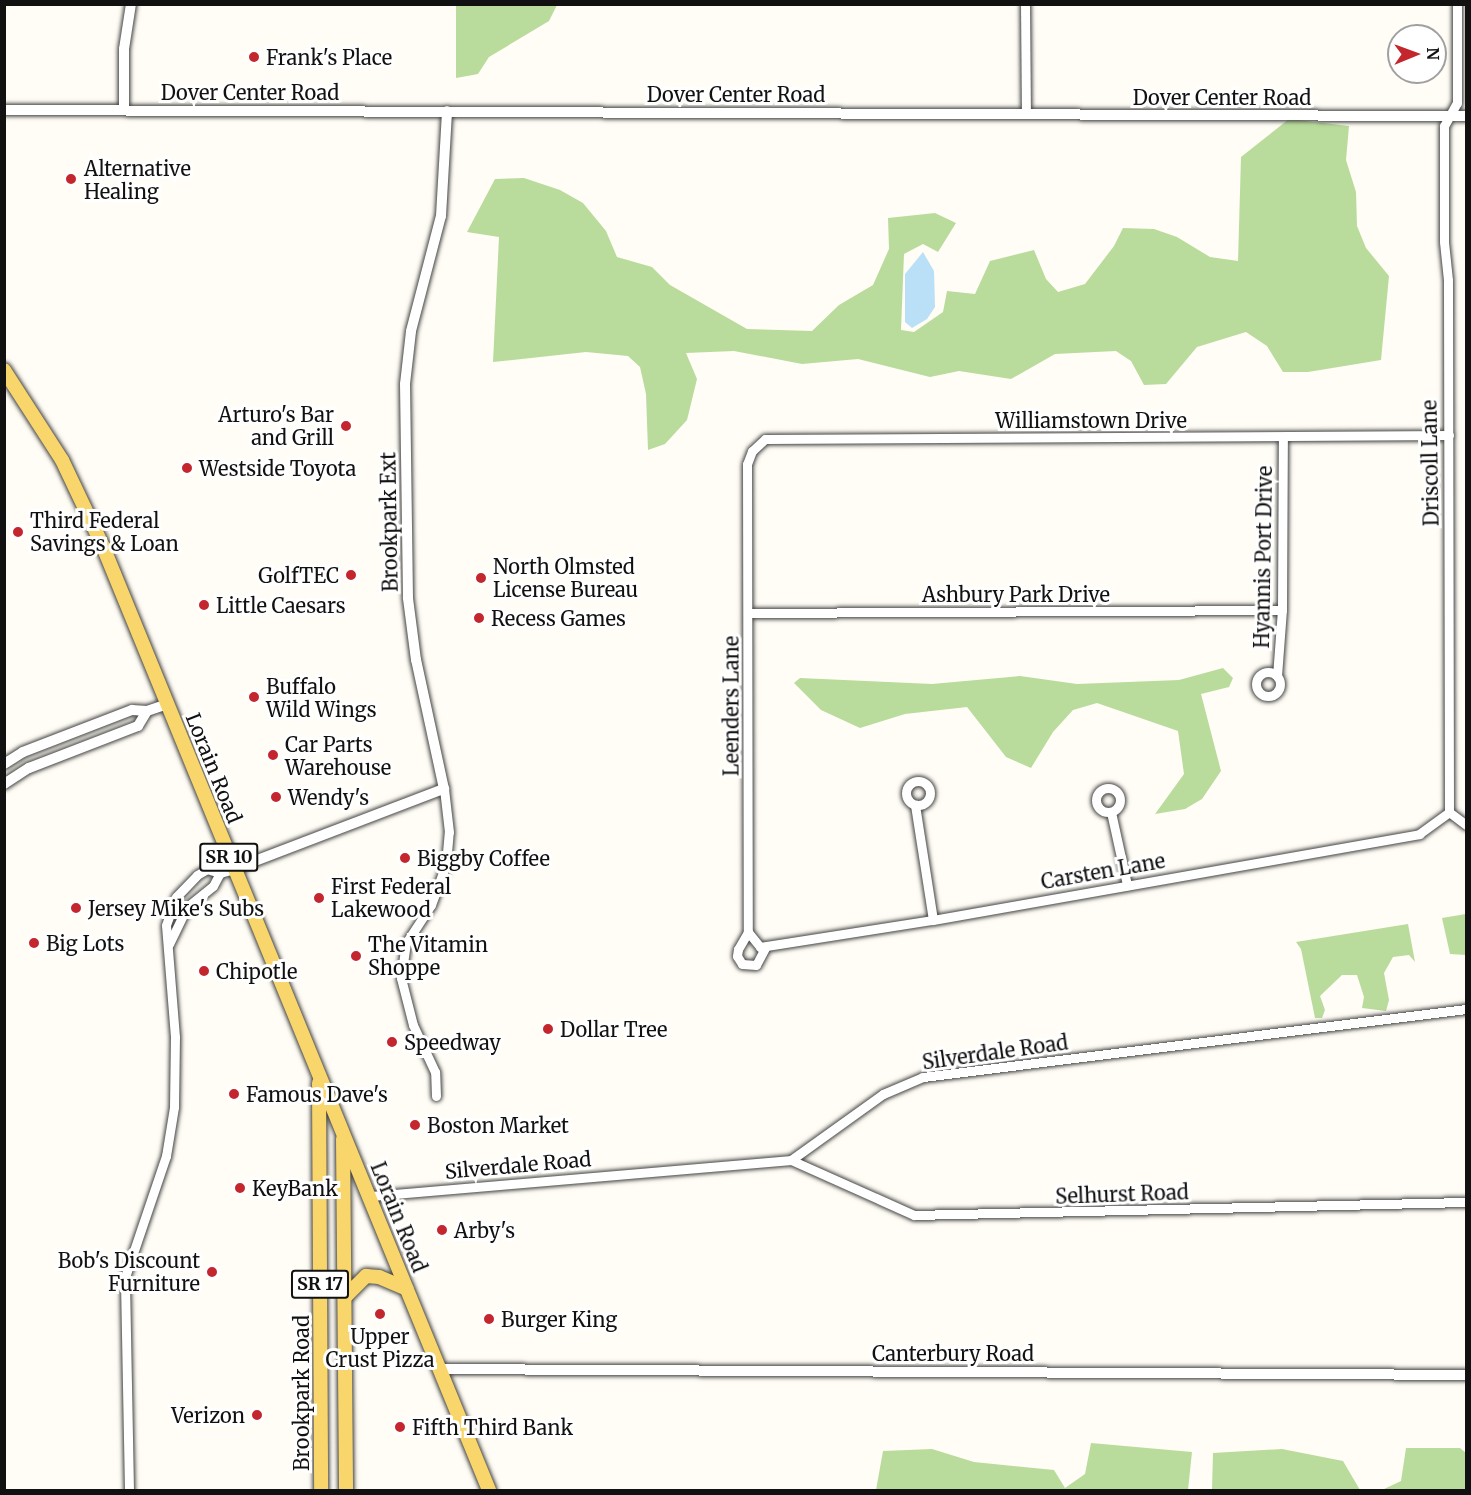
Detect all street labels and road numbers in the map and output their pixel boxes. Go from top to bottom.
street label: Dover Center Road [161,80,339,104]
street label: Dover Center Road [647,82,825,106]
street label: Dover Center Road [1133,85,1311,109]
street label: Driscoll Lane [1417,400,1443,526]
street label: Williamstown Drive [995,408,1187,432]
street label: Brookpark Ext [376,452,402,592]
street label: Hyannis Port Drive [1249,465,1277,649]
street label: Ashbury Park Drive [922,582,1110,606]
street label: Leenders Lane [719,636,743,776]
street label: Lorain Road [181,709,247,827]
road number: SR 10 [199,842,259,872]
street label: Carsten Lane [1039,848,1167,894]
street label: Silverdale Road [921,1030,1069,1074]
street label: Silverdale Road [444,1147,592,1183]
street label: Lorain Road [366,1158,432,1276]
street label: Selhurst Road [1055,1180,1189,1208]
road number: SR 17 [290,1269,350,1299]
street label: Brookpark Road [289,1315,313,1471]
street label: Canterbury Road [872,1341,1034,1365]

